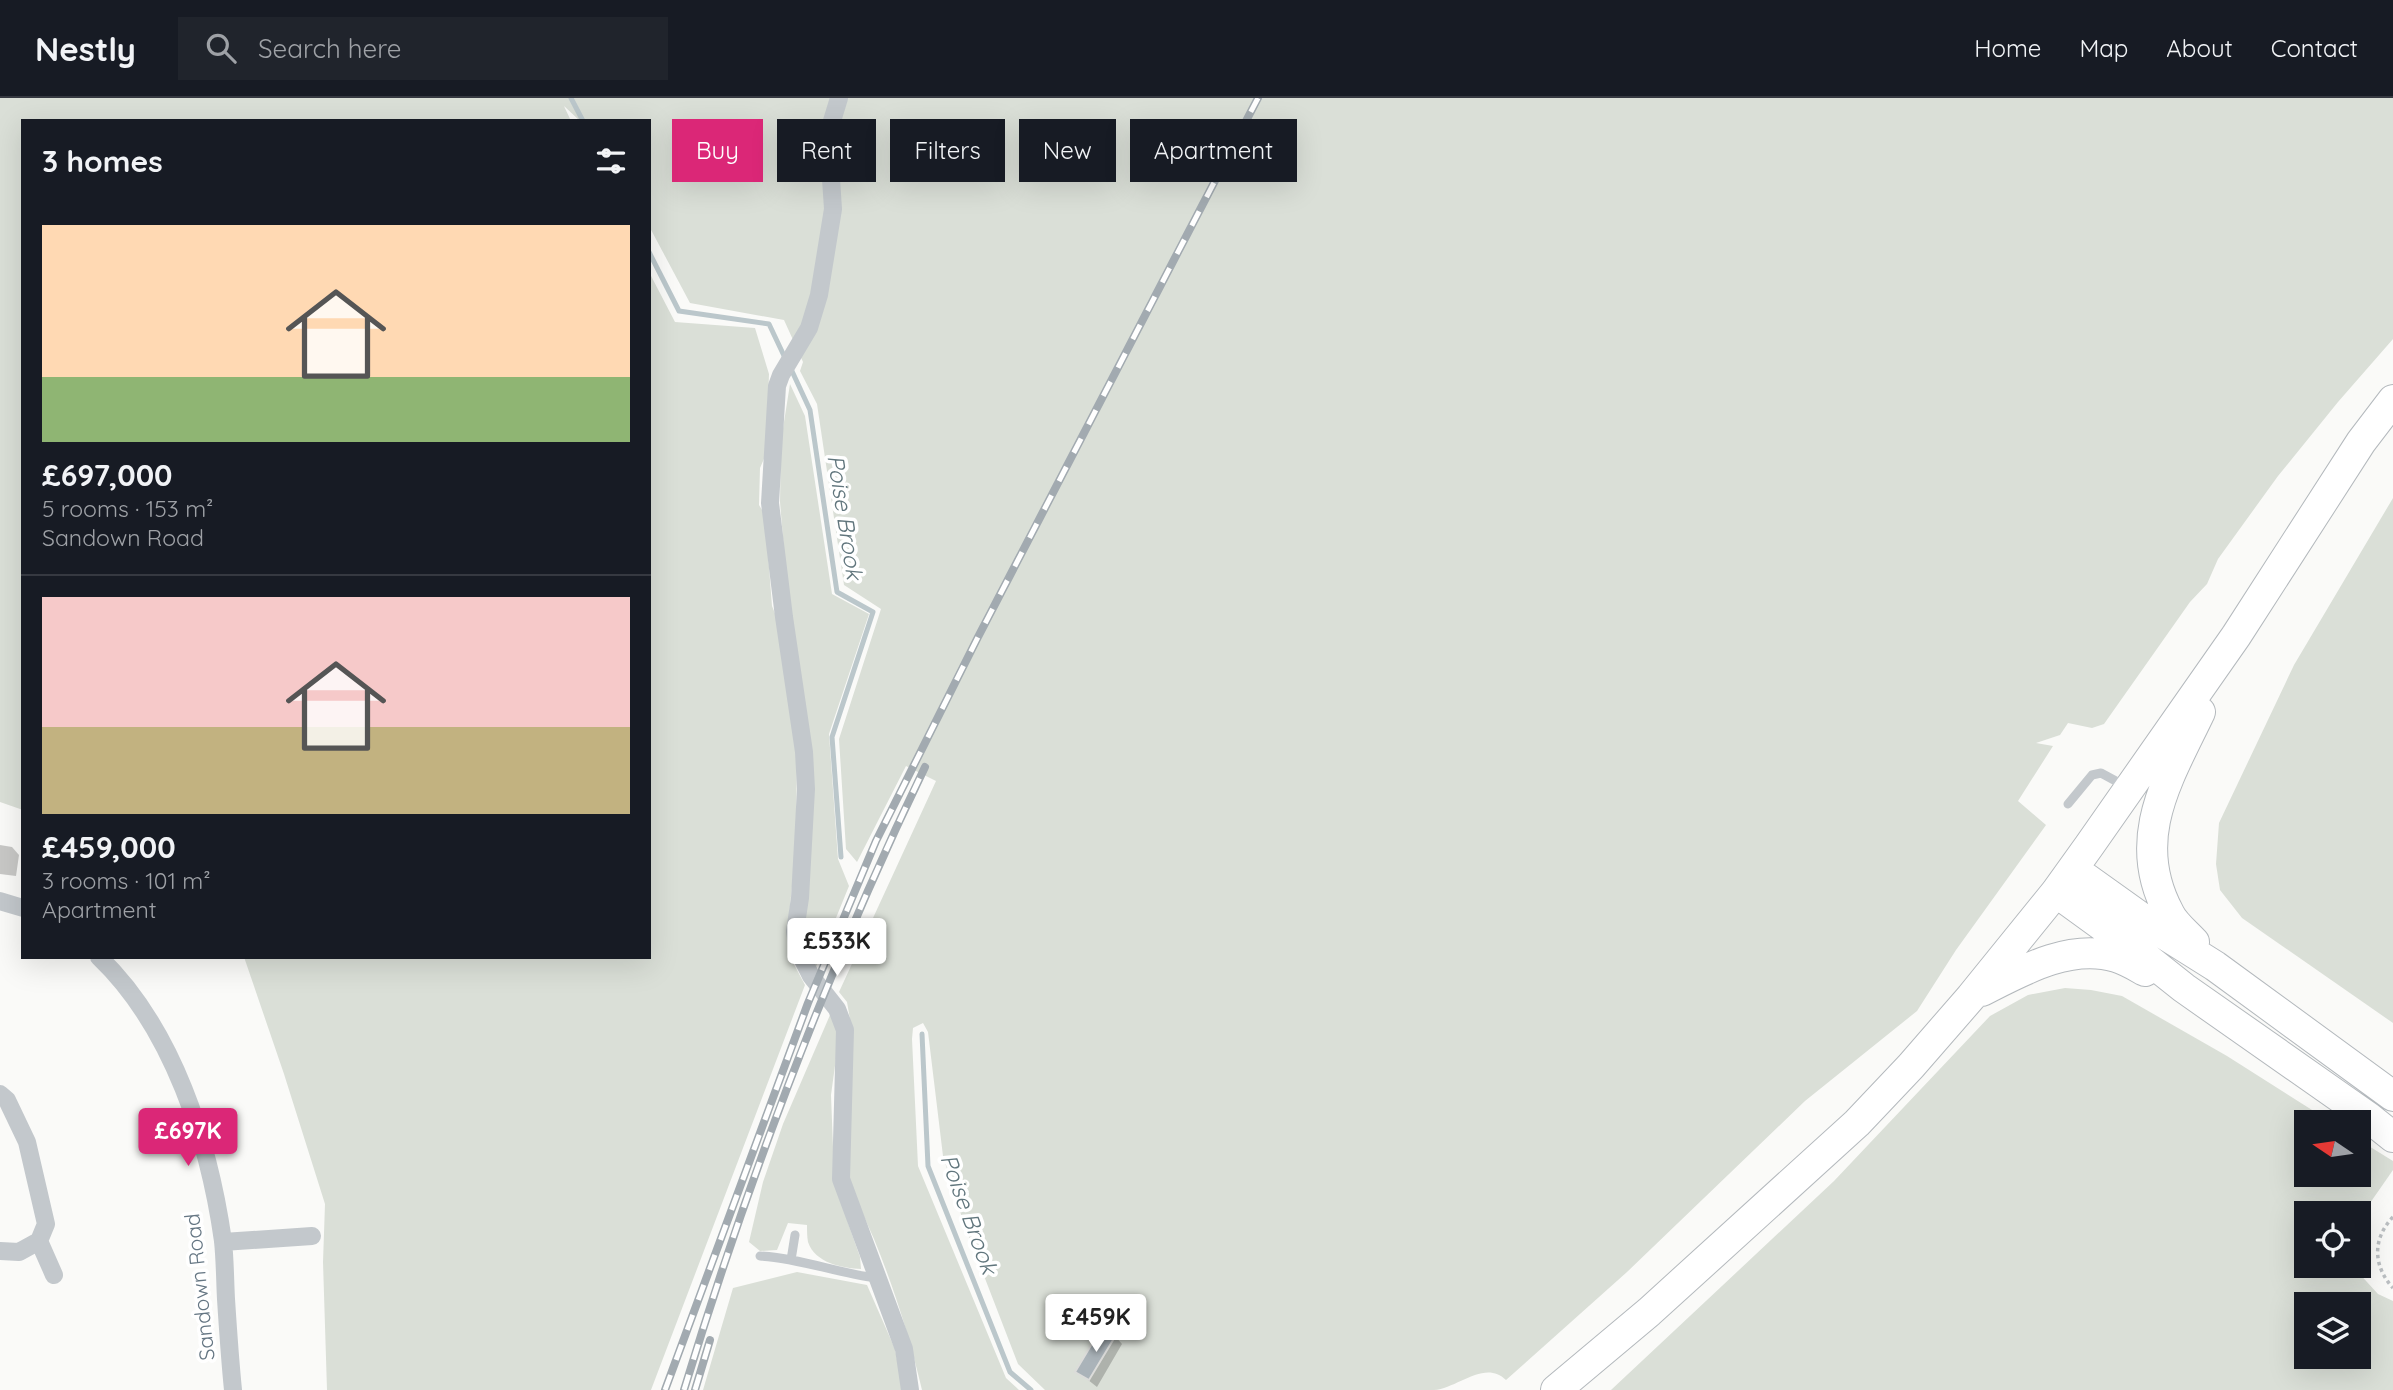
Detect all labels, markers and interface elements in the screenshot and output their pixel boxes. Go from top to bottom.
search box [178,17,668,80]
text: Nestly [35,28,136,69]
icon: search [202,29,240,67]
text: Search here [258,32,401,65]
text: Home [1974,33,2041,63]
text: Map [2079,33,2128,63]
text: About [2166,33,2233,63]
text: Contact [2271,33,2358,63]
chip: Buy [672,119,763,182]
chip: Rent [777,119,876,182]
chip: Filters [890,119,1005,182]
chip: New [1019,119,1116,182]
chip: Apartment [1130,119,1297,182]
text: 3 homes [42,142,163,180]
icon: filters [592,142,630,180]
icon: home [273,271,399,397]
water label: Poise Brook [821,453,870,583]
text: £697,000 [42,456,173,494]
text: 5 rooms · 153 m² [42,494,213,523]
text: Sandown Road [42,523,204,552]
icon: home [273,643,399,769]
text: £459,000 [42,828,176,866]
text: 3 rooms · 101 m² [42,866,211,895]
text: Apartment [42,895,156,924]
pin: £533K [788,918,886,978]
text: £533K [803,926,871,955]
pin: £697K [139,1108,237,1168]
north arrow [2294,1110,2371,1186]
map controls [2294,1110,2371,1369]
text: £697K [154,1116,222,1145]
water label: Poise Brook [934,1150,1005,1279]
button: locate [2294,1201,2371,1278]
street label: Sandown Road [178,1212,220,1362]
button: layers [2294,1292,2371,1369]
pin: £459K [1047,1294,1145,1354]
text: £459K [1061,1302,1131,1331]

